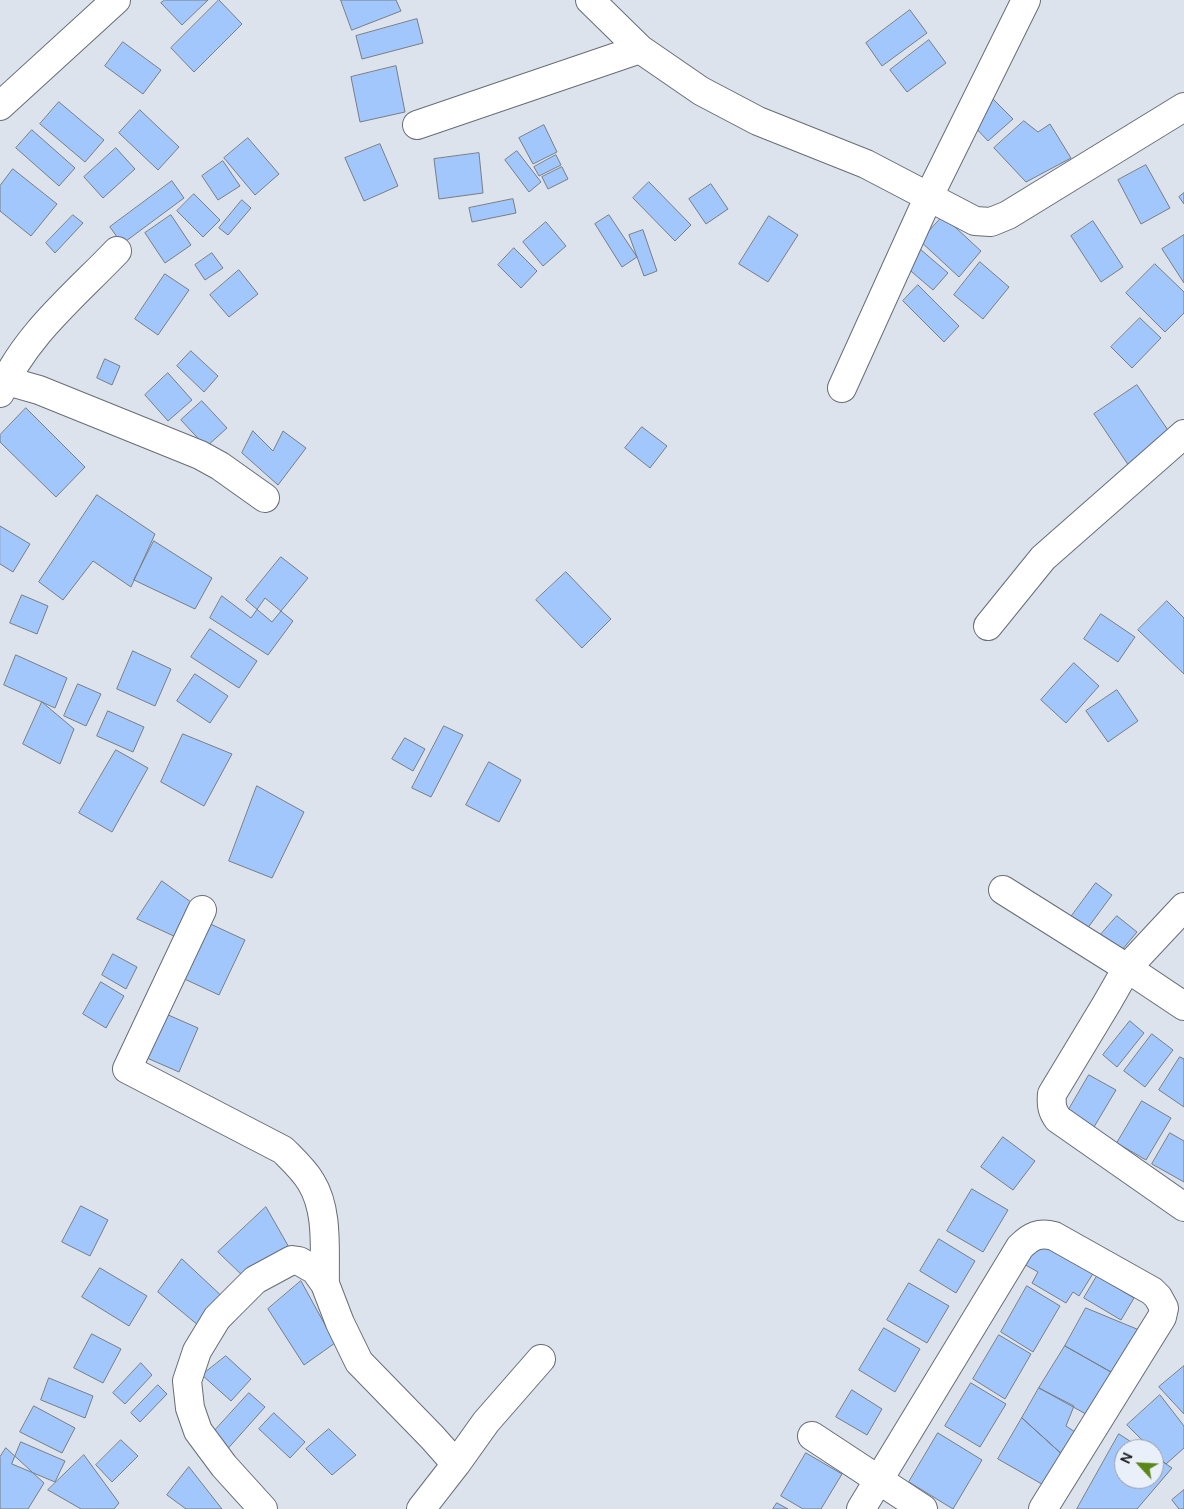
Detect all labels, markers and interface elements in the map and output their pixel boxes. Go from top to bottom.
north arrow [1114,1439,1164,1489]
text: N [1116,1450,1137,1467]

